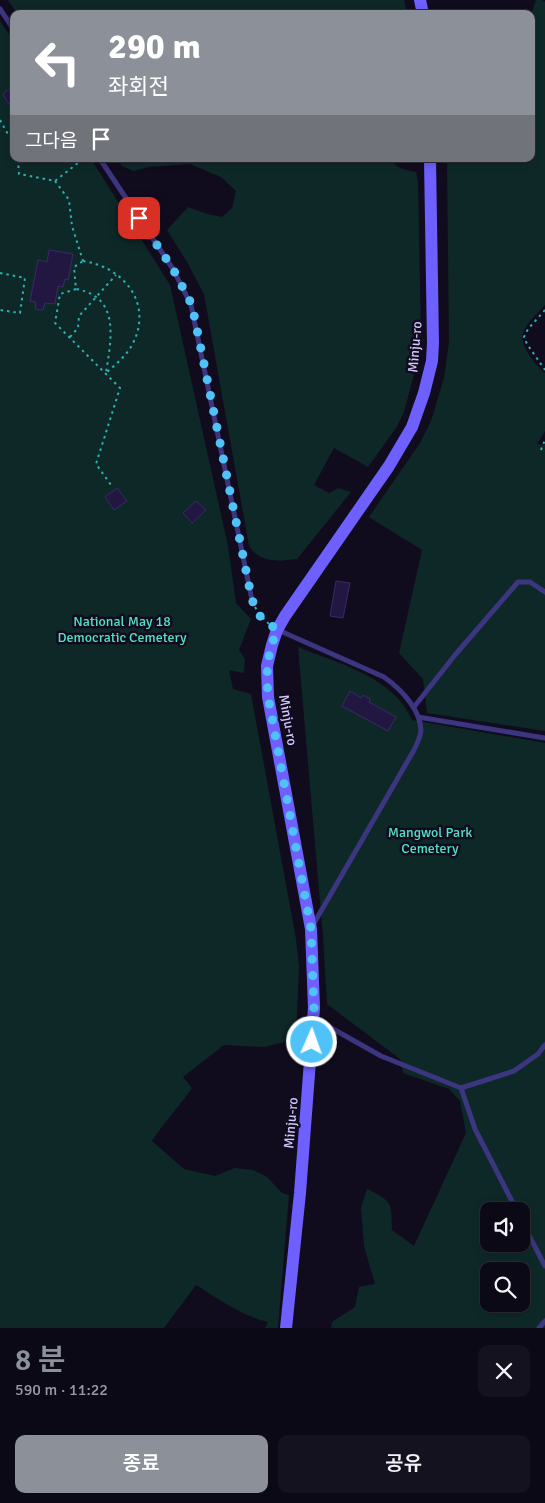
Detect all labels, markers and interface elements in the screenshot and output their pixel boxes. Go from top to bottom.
text: 290 m [108,25,201,68]
icon: left [25,30,90,95]
text: 좌회전 [108,73,169,100]
icon: arrive [87,125,115,153]
text: 그다음 [25,129,77,153]
pin [118,197,160,239]
icon: arrive [125,204,153,232]
street label: Minju-ro [404,321,426,373]
park label: National May 18 Democratic Cemetery [58,613,187,646]
street label: Minju-ro [275,693,301,747]
park label: Mangwol Park Cemetery [388,824,472,857]
position arrow [285,1015,337,1067]
street label: Minju-ro [280,1097,302,1149]
map controls [480,1202,530,1312]
button: sound [480,1202,530,1252]
button: search [480,1262,530,1312]
text: 8 분 [15,1342,65,1379]
button: close [478,1345,530,1397]
text: 590 m · 11:22 [15,1380,108,1400]
button: 종료 [15,1435,268,1493]
button: 공유 [278,1435,530,1493]

